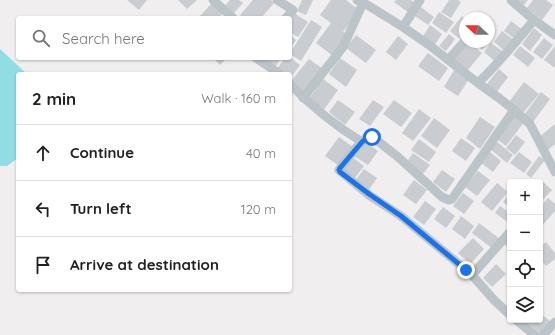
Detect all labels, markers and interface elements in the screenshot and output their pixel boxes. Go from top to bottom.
north arrow [459,12,495,48]
search box [16,16,292,60]
icon: search [30,27,52,49]
text: Search here [62,29,145,48]
text: 2 min [32,88,76,109]
text: Walk · 160 m [201,90,276,106]
route start [363,128,381,146]
icon: ahead [32,142,54,164]
text: Continue [70,143,134,162]
text: 40 m [246,145,276,161]
map controls [507,179,543,323]
button: + [507,179,543,215]
icon: left [32,198,54,220]
text: Turn left [70,199,132,218]
text: 120 m [241,201,276,217]
button: − [507,215,543,251]
button: locate [507,251,543,287]
icon: arrive [32,254,54,276]
text: Arrive at destination [70,255,219,274]
route end [457,261,475,279]
button: layers [507,287,543,323]

